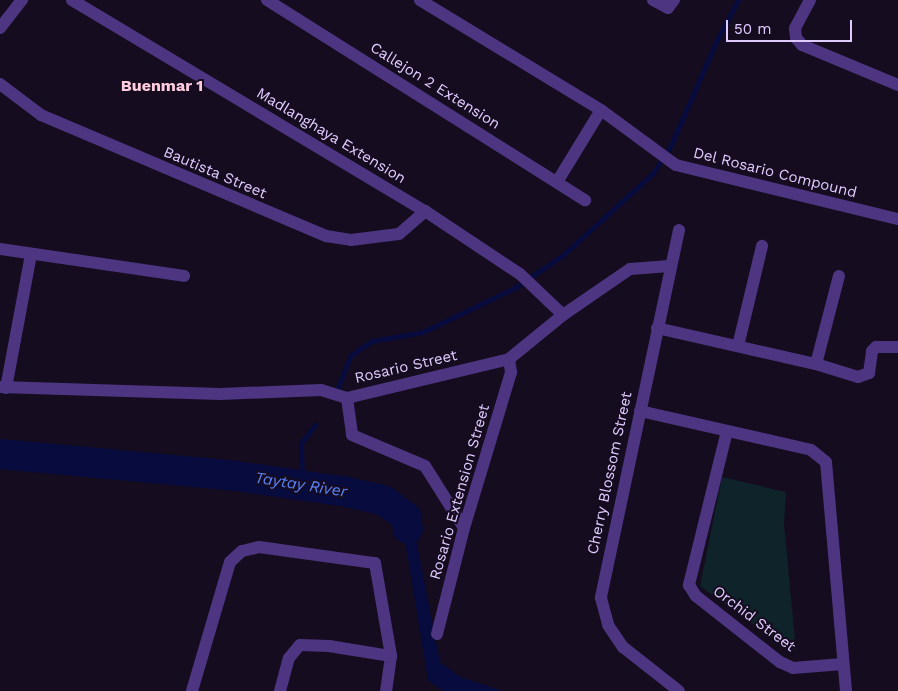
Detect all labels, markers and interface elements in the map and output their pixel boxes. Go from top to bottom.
scale bar [728,10,854,42]
text: 50 m [734,20,771,38]
street label: Callejon 2 Extension [367,39,503,133]
district label: Buenmar 1 [121,76,203,96]
street label: Madlanghaya Extension [253,84,409,188]
street label: Bautista Street [161,143,269,203]
street label: Del Rosario Compound [691,144,859,202]
street label: Rosario Street [353,346,459,388]
street label: Cherry Blossom Street [584,390,636,556]
street label: Rosario Extension Street [426,402,494,582]
water label: Taytay River [253,468,349,502]
street label: Orchid Street [709,582,799,656]

